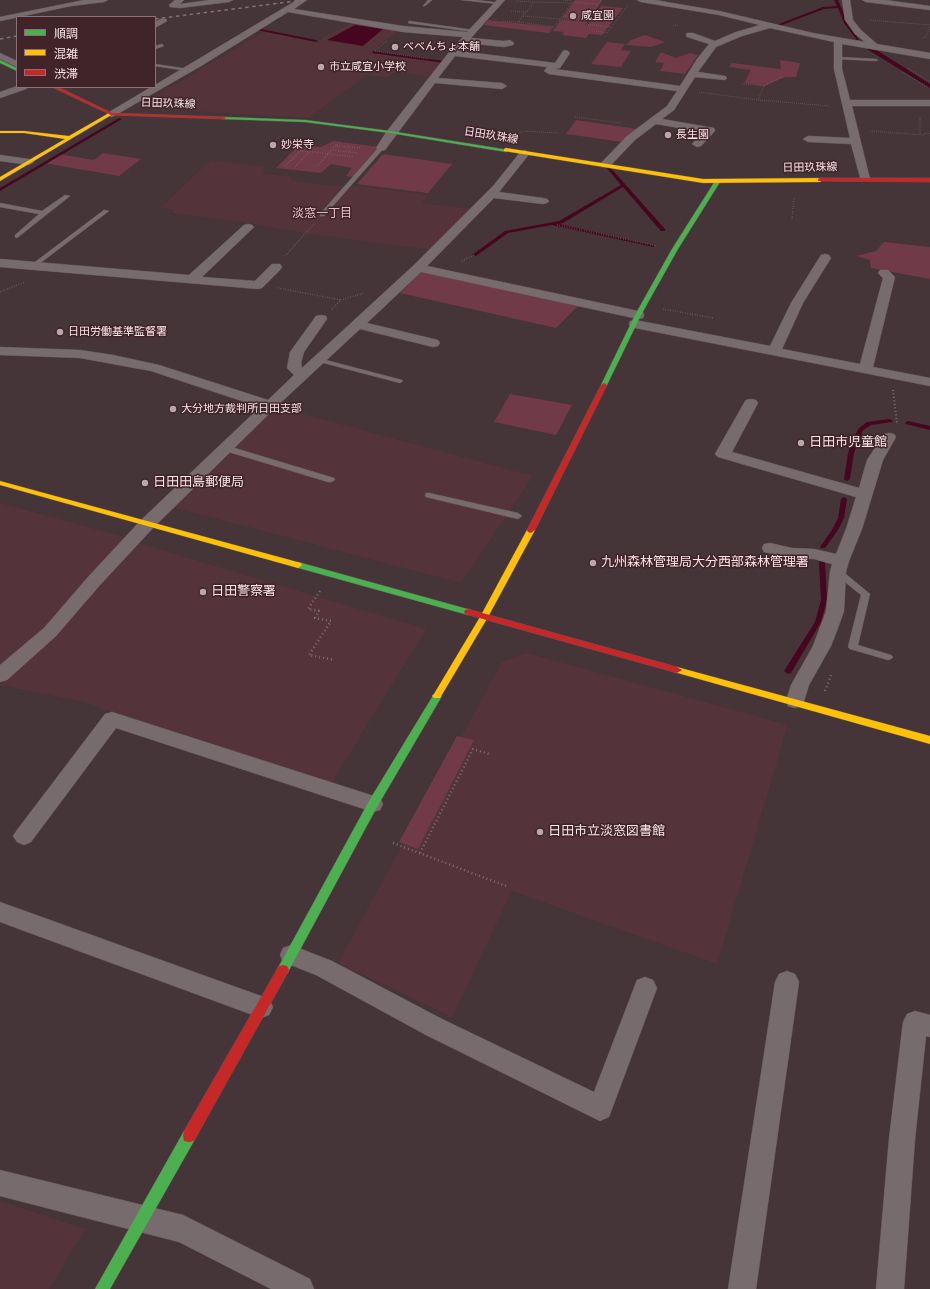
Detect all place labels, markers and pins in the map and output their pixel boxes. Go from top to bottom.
place label: 咸宜園 [581,9,614,23]
marker: 咸宜園 [568,11,578,21]
place label: べべんちょ本舗 [403,40,480,54]
marker: べべんちょ本舗 [390,42,400,52]
place label: 市立咸宜小学校 [329,60,406,74]
marker: 市立咸宜小学校 [316,62,326,72]
place label: 長生園 [676,128,709,142]
marker: 長生園 [663,130,673,140]
place label: 妙栄寺 [281,138,314,152]
marker: 妙栄寺 [268,140,278,150]
place label: 日田労働基準監督署 [68,325,167,339]
marker: 日田労働基準監督署 [55,327,65,337]
place label: 大分地方裁判所日田支部 [181,402,302,416]
marker: 大分地方裁判所日田支部 [168,404,178,414]
place label: 日田市児童館 [809,435,887,451]
marker: 日田市児童館 [796,438,806,448]
place label: 日田田島郵便局 [153,475,244,491]
marker: 日田田島郵便局 [140,478,150,488]
place label: 九州森林管理局大分西部森林管理署 [601,555,809,571]
marker: 九州森林管理局大分西部森林管理署 [588,558,598,568]
place label: 日田警察署 [211,584,276,600]
marker: 日田警察署 [198,587,208,597]
place label: 日田市立淡窓図書館 [548,824,665,840]
marker: 日田市立淡窓図書館 [535,827,545,837]

